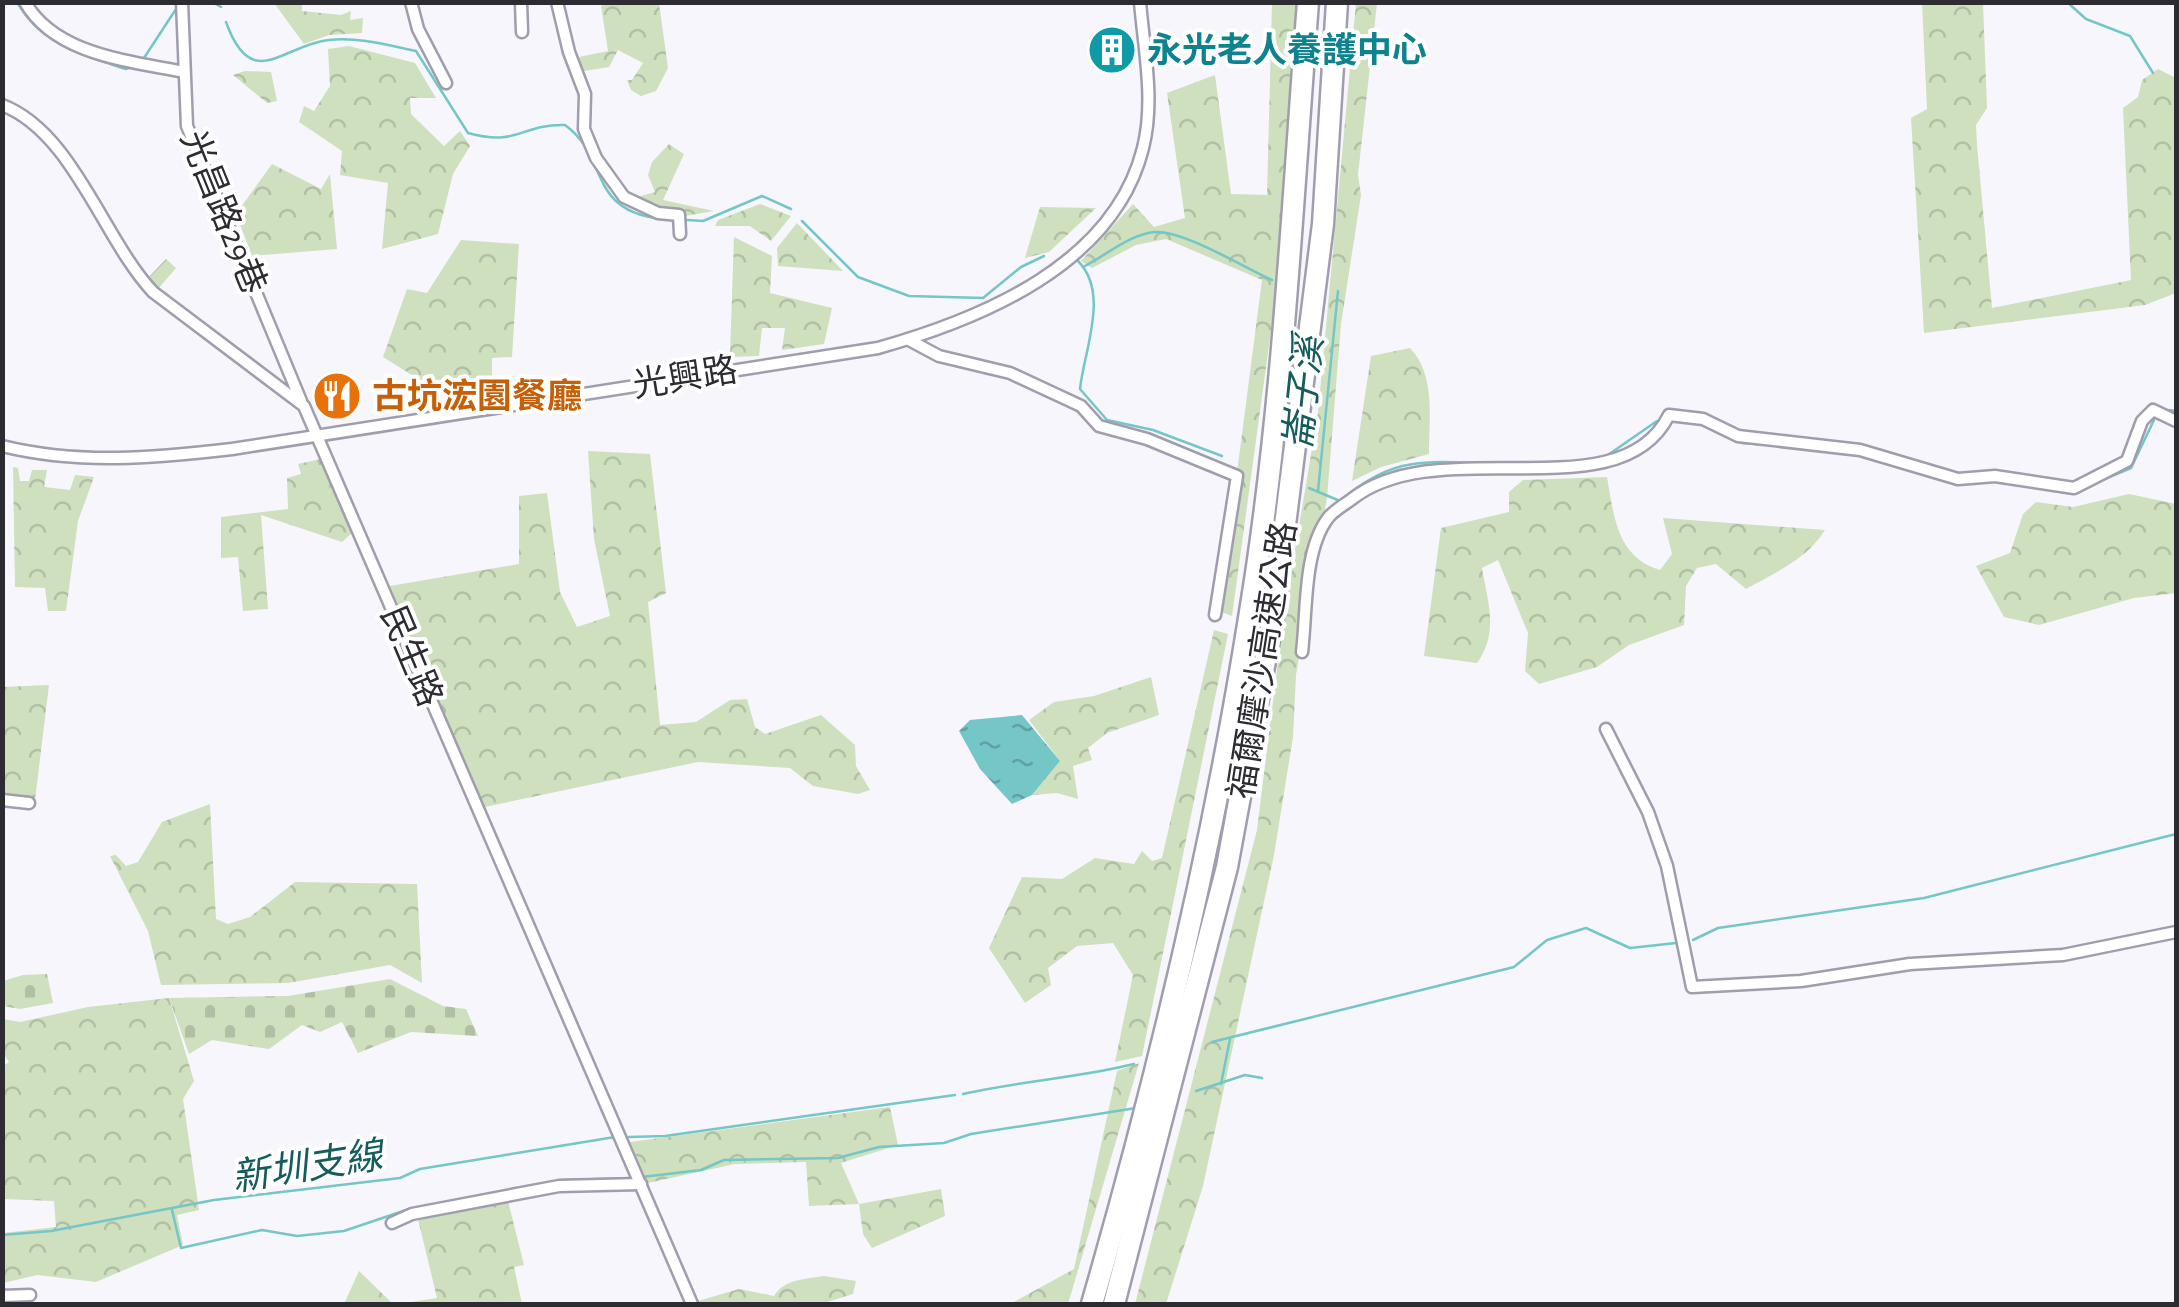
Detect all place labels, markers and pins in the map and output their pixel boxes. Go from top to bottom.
building icon: 永光老人養護中心 [1086,24,1138,76]
place label: 永光老人養護中心 [1147,32,1427,69]
restaurant icon: 古坑浤園餐廳 [311,370,363,422]
place label: 古坑浤園餐廳 [372,377,582,415]

